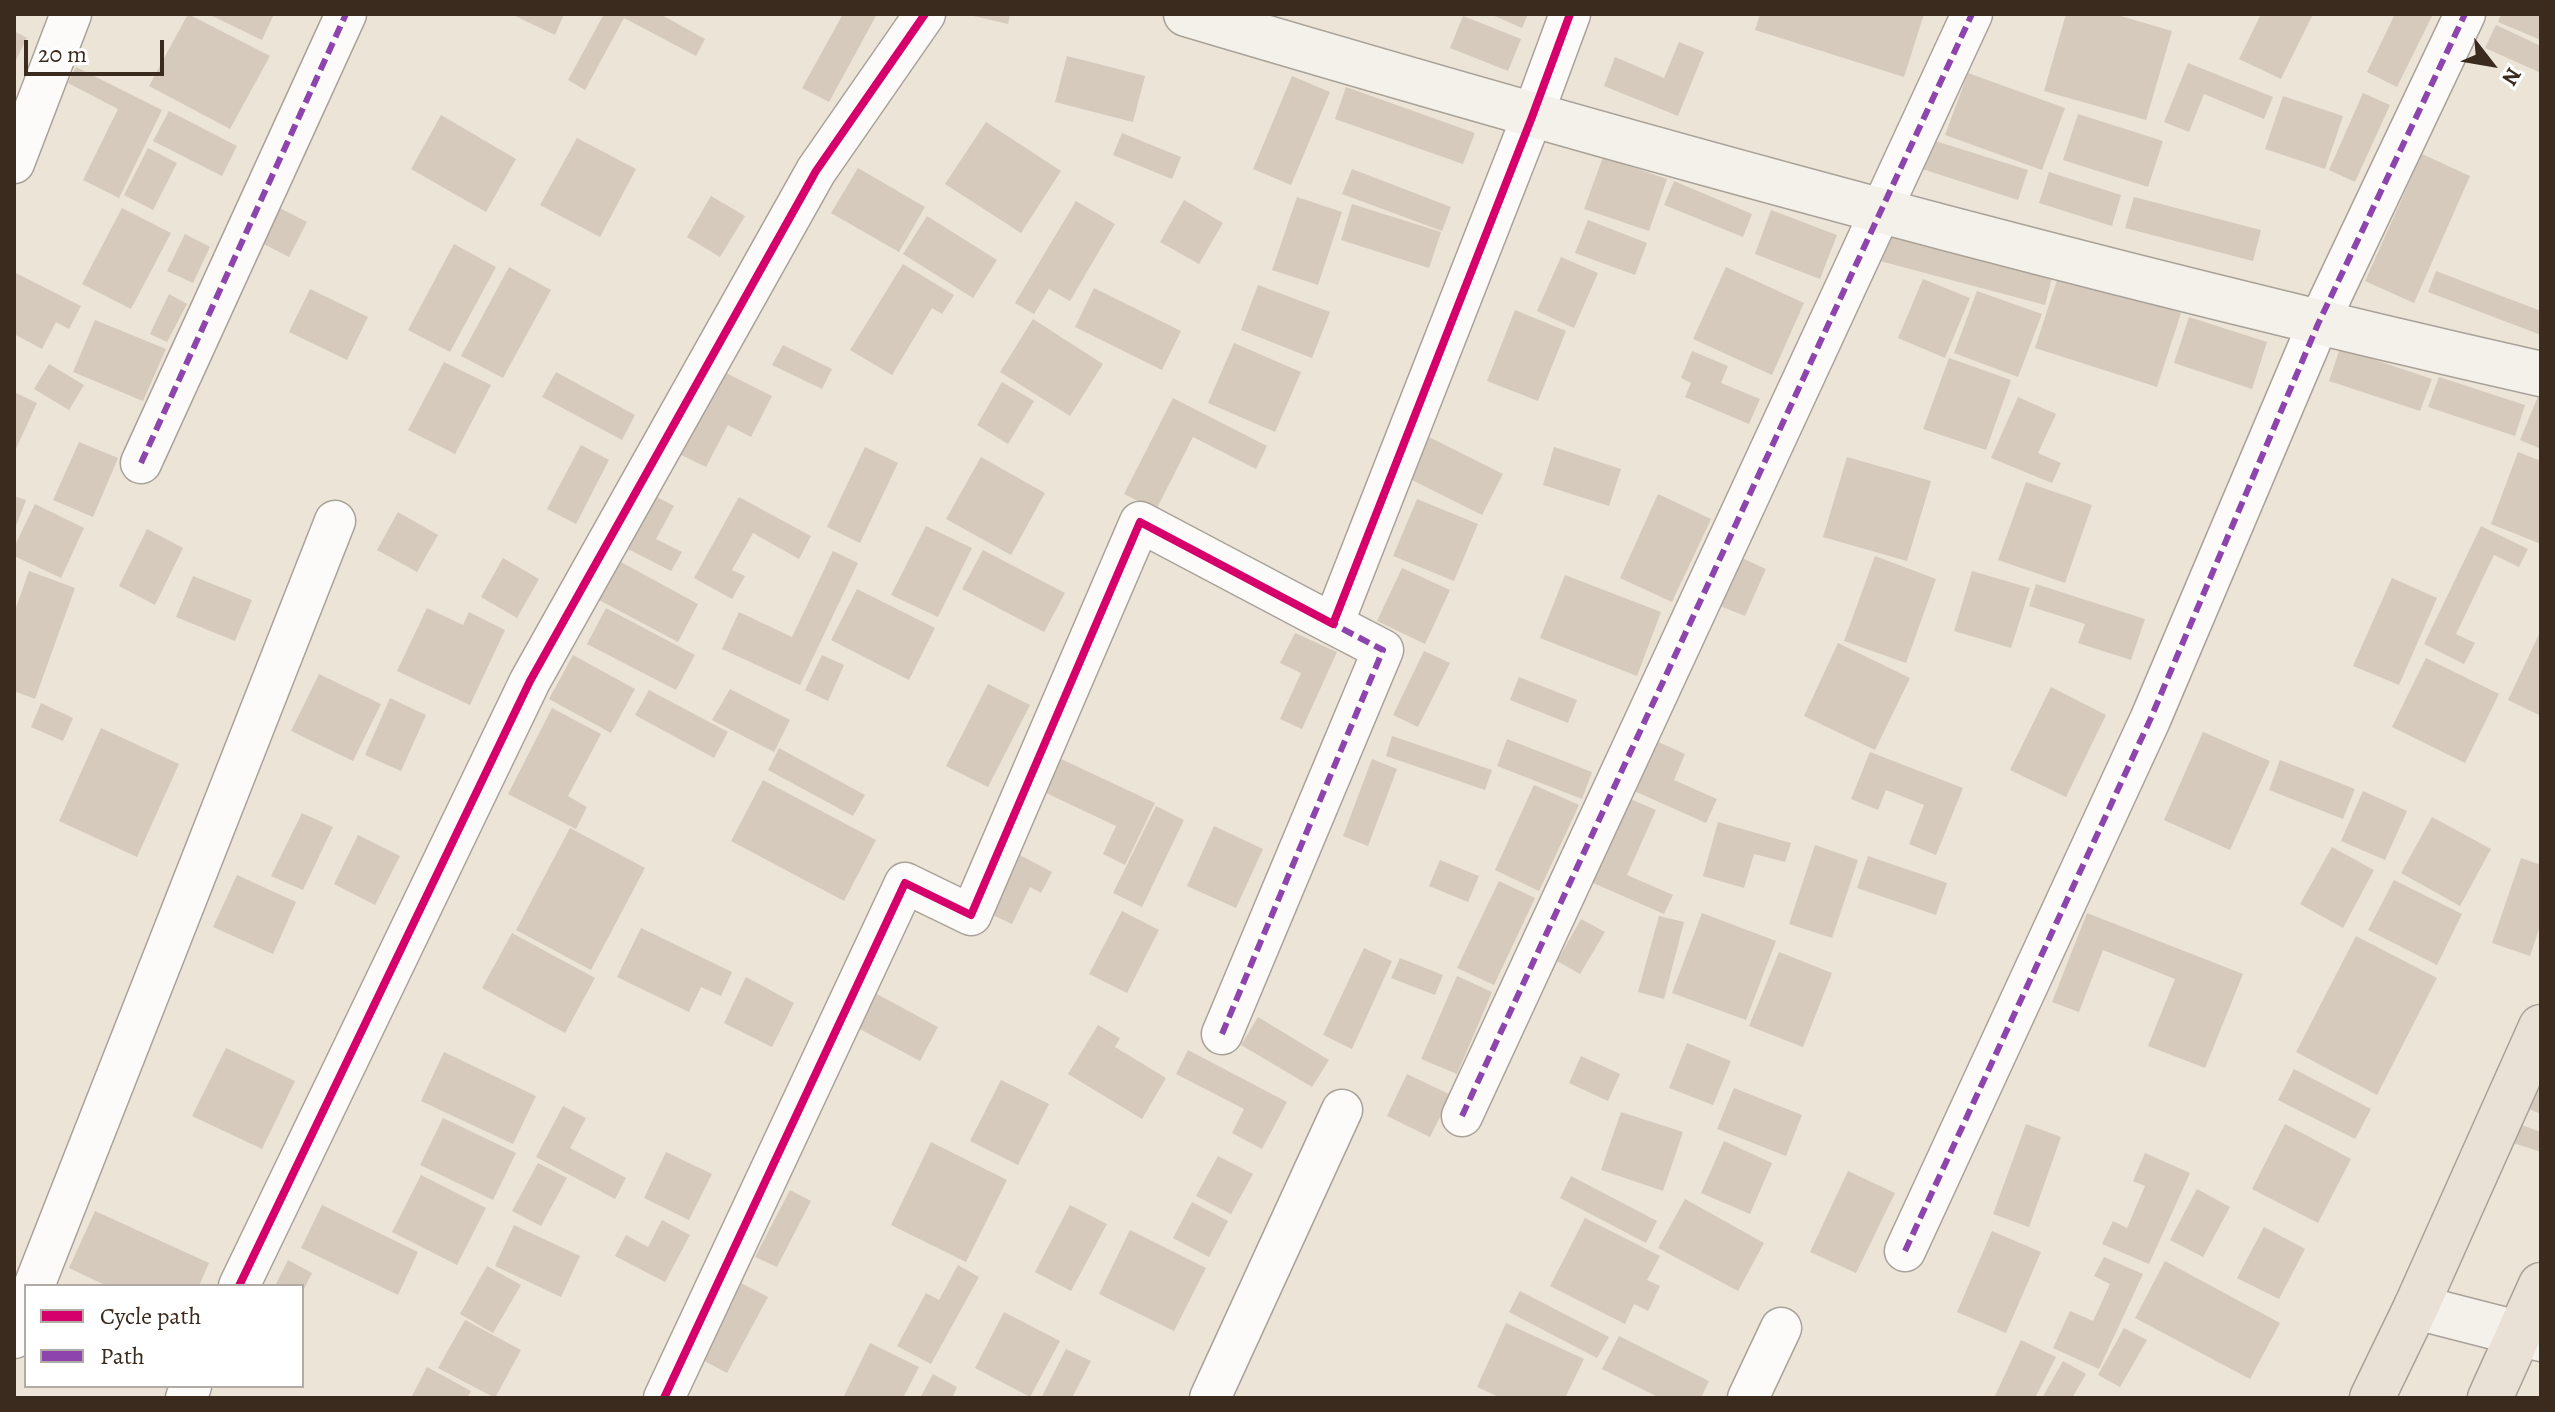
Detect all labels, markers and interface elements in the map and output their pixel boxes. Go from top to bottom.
scale bar [28,24,168,74]
north arrow [2451,24,2531,104]
text: 20 m [38,38,87,70]
text: N [2495,62,2529,91]
legend [24,1284,304,1388]
text: Cycle path [100,1300,201,1332]
text: Path [100,1340,145,1372]

